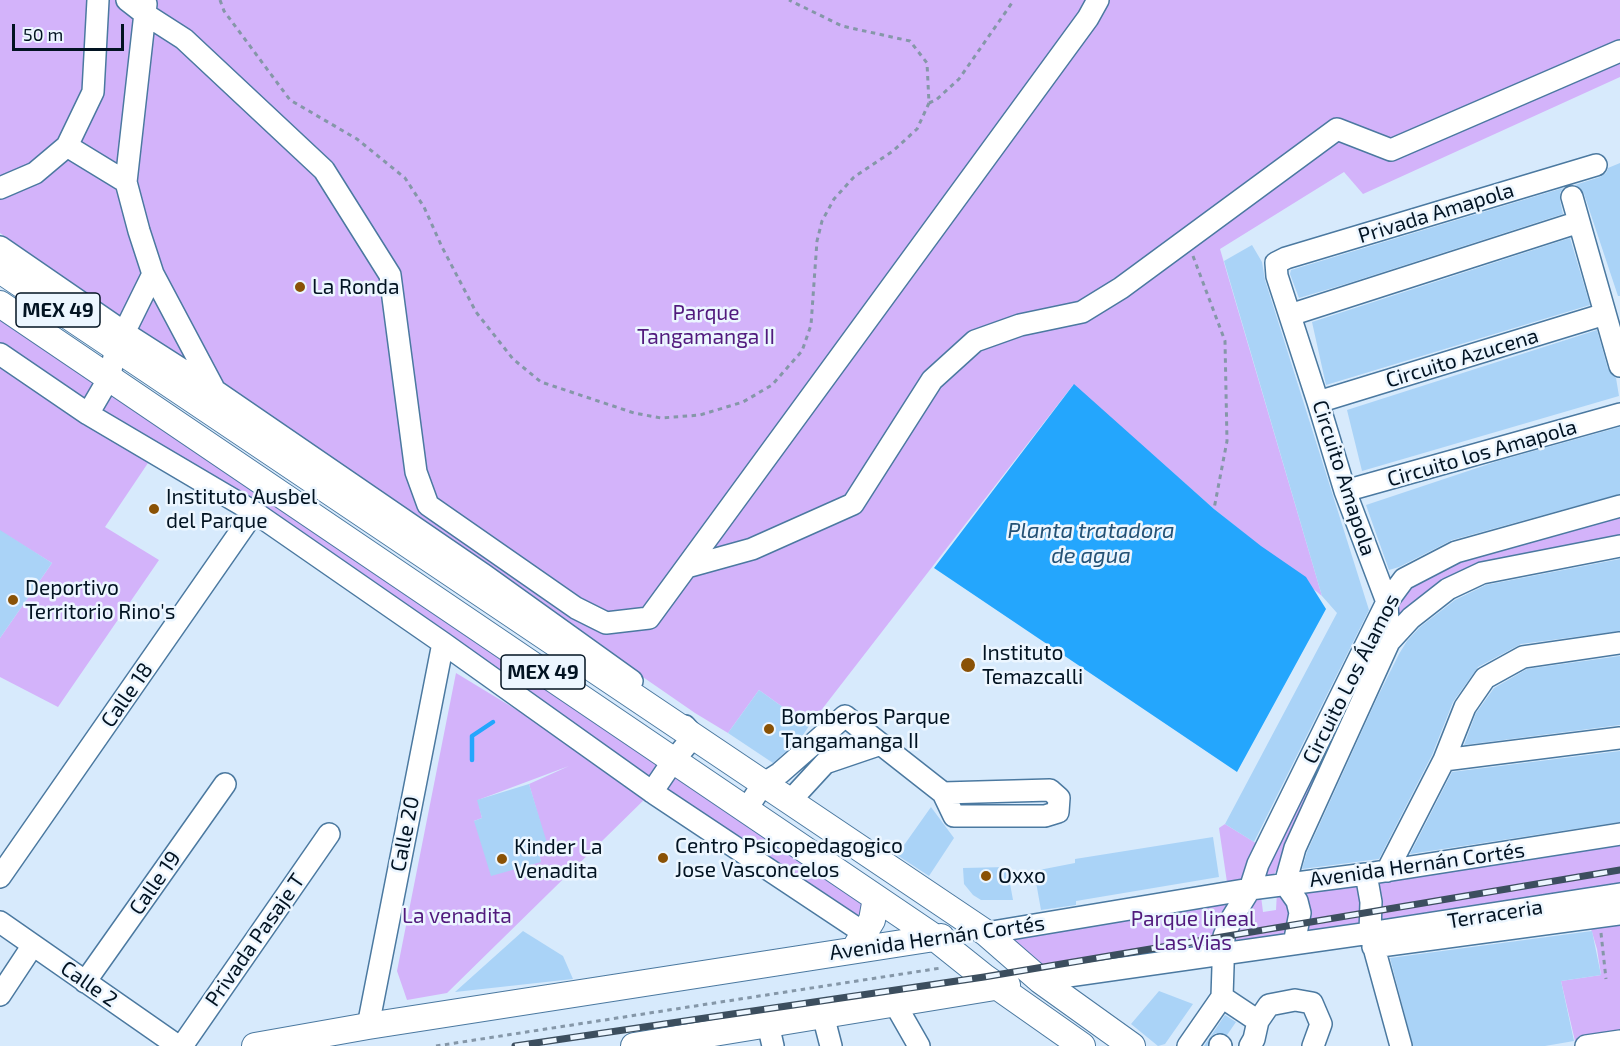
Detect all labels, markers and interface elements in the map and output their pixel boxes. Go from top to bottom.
scale bar [15,12,128,50]
text: 50 m [23,23,63,45]
street label: Privada Amapola [1355,177,1517,249]
place label: La Ronda [312,274,400,300]
marker: La Ronda [293,280,307,294]
road number: MEX 49 [16,293,100,327]
park label: Parque Tangamanga II [637,300,775,350]
street label: Circuito Azucena [1383,323,1541,393]
street label: Circuito Amapola [1307,397,1381,559]
street label: Circuito los Amapola [1384,414,1580,492]
place label: Instituto Ausbel del Parque [166,484,317,534]
marker: Instituto Ausbel del Parque [147,502,161,516]
water label: Planta tratadora de agua [1008,518,1174,570]
place label: Deportivo Territorio Rino's [25,575,175,625]
street label: Circuito Los Álamos [1297,590,1405,768]
marker: Deportivo Territorio Rino's [6,593,20,607]
place label: Instituto Temazcalli [982,640,1083,690]
road number: MEX 49 [501,655,585,689]
marker: Instituto Temazcalli [959,656,977,674]
street label: Calle 18 [96,658,158,732]
place label: Bomberos Parque Tangamanga II [781,704,950,754]
marker: Bomberos Parque Tangamanga II [762,722,776,736]
street label: Calle 20 [385,794,425,874]
place label: Centro Psicopedagogico Jose Vasconcelos [675,833,903,883]
place label: Kinder La Venadita [514,834,603,884]
street label: Avenida Hernán Cortés [1308,837,1526,893]
street label: Calle 19 [124,846,186,920]
marker: Centro Psicopedagogico Jose Vasconcelos [656,851,670,865]
marker: Kinder La Venadita [495,852,509,866]
place label: Oxxo [998,863,1046,889]
street label: Privada Pasaje T [200,869,310,1011]
marker: Oxxo [979,869,993,883]
street label: Terraceria [1446,894,1544,934]
park label: La venadita [402,903,512,929]
park label: Parque lineal Las Vias [1131,906,1255,956]
street label: Avenida Hernán Cortés [828,910,1046,966]
street label: Calle 2 [56,955,122,1013]

